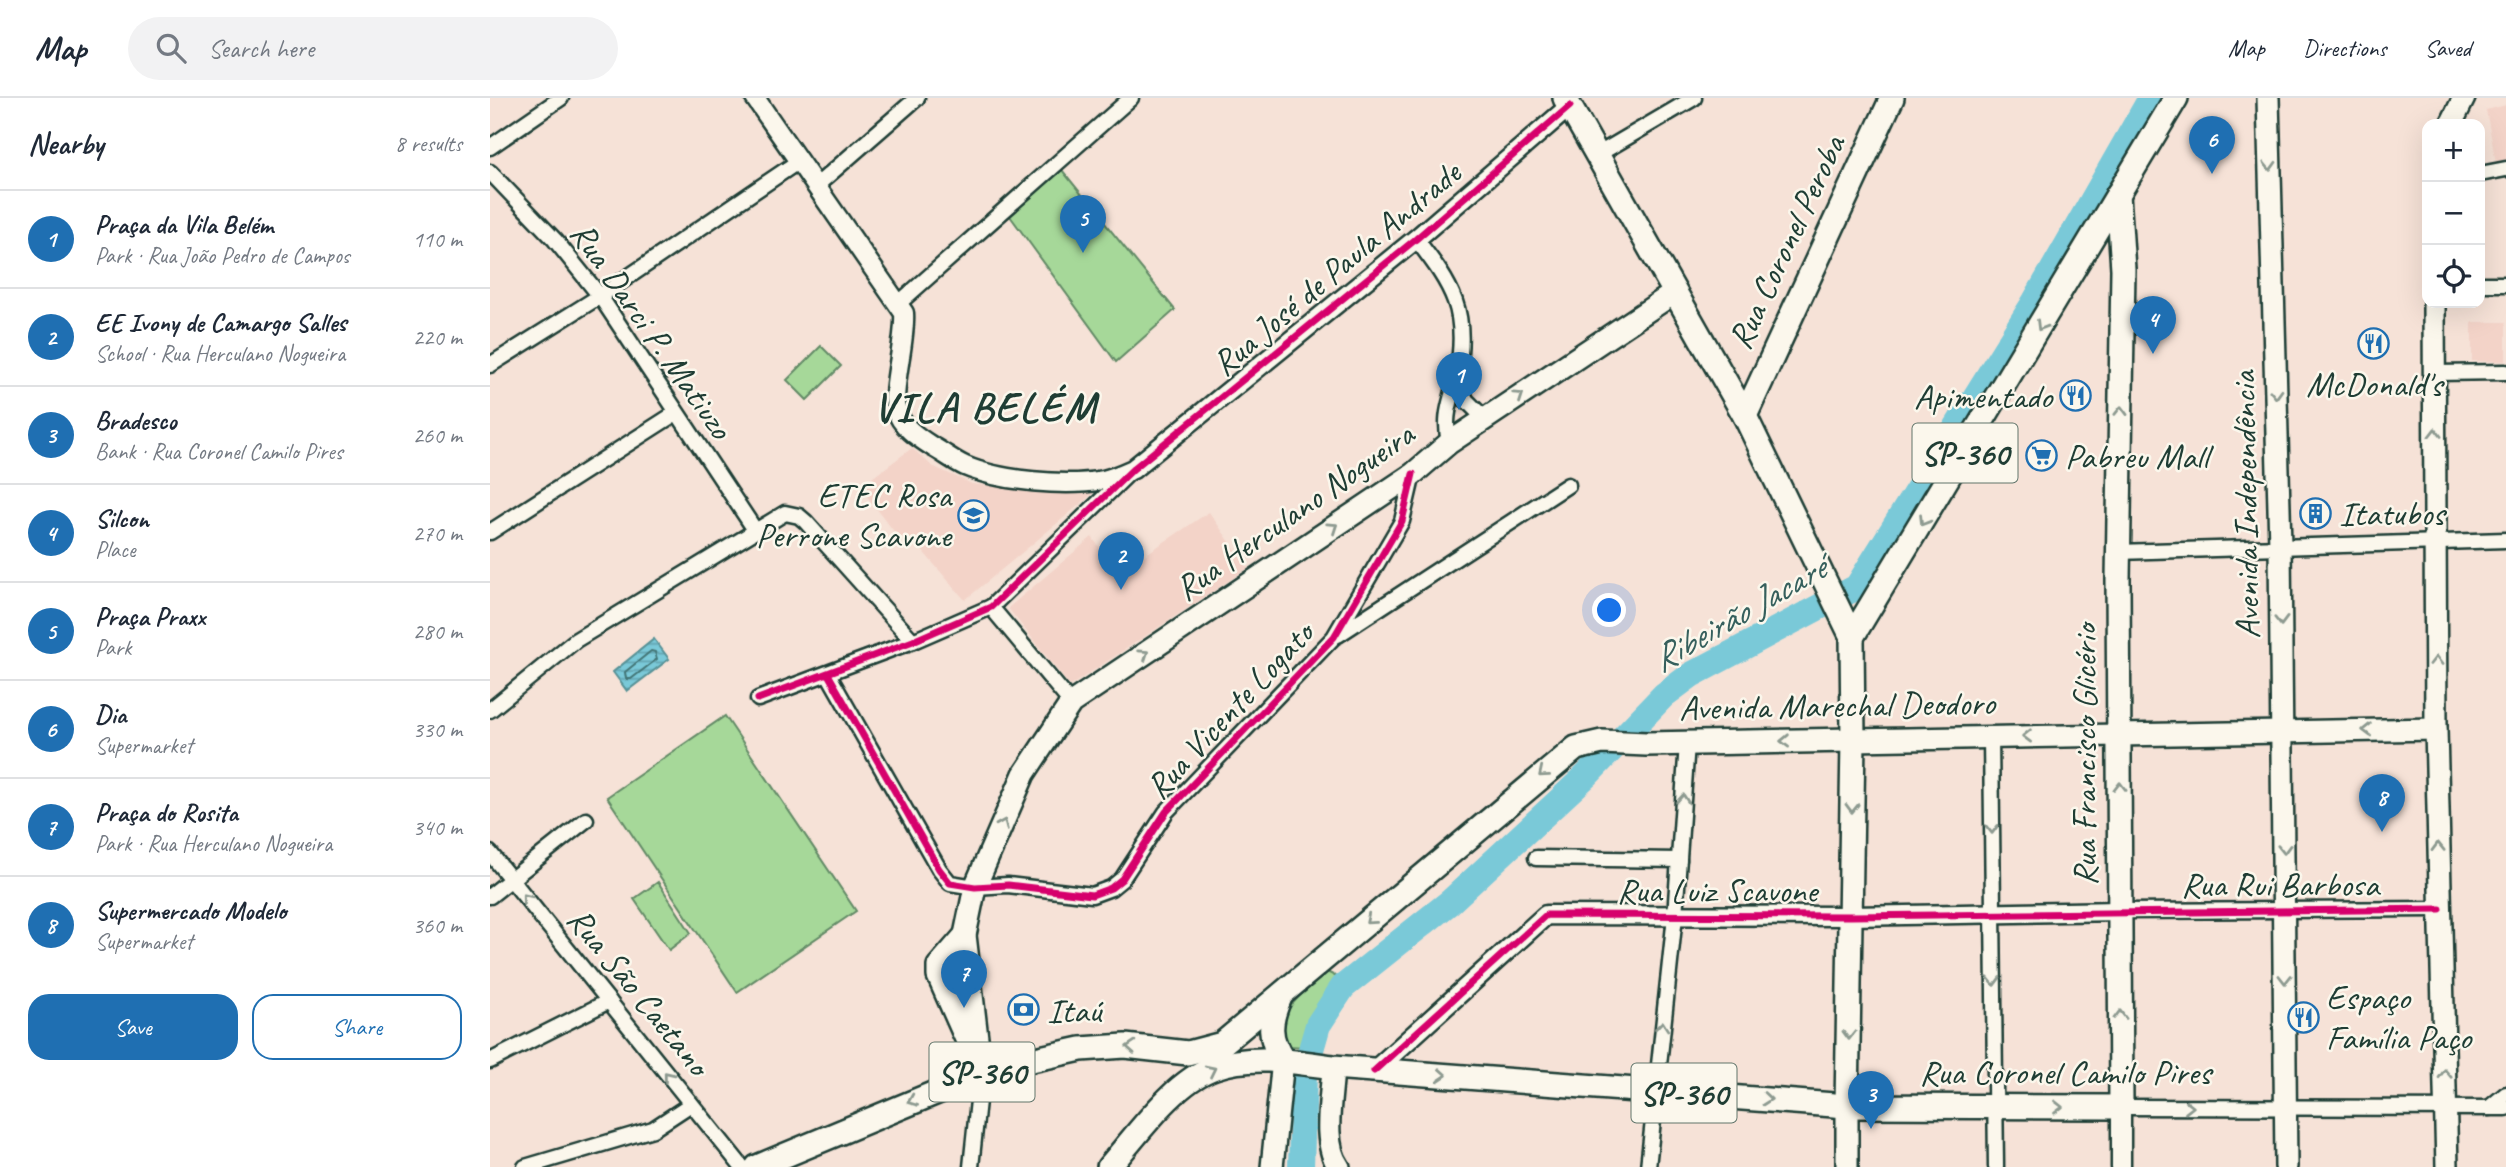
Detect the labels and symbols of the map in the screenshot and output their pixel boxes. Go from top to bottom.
pin: 6 [2189,116,2235,174]
street label: Rua Coronel Peroba [1717,126,1856,356]
street label: Rua José de Paula Andrade [1202,149,1472,386]
one-way arrow [2262,161,2277,172]
pin: 5 [1060,195,1106,253]
street label: Rua Darci P. Matiuzo [560,213,744,449]
pin: 4 [2130,296,2176,354]
one-way arrow [2036,318,2049,331]
restaurant icon: McDonald's [2357,326,2391,360]
pin: 1 [1436,352,1482,410]
place label: McDonald's [2306,362,2445,407]
street label: Avenida Independência [2221,369,2270,639]
place label: Apimentado [1914,374,2054,419]
restaurant icon: Apimentado [2058,379,2092,413]
district label: VILA BELÉM [873,381,1100,434]
one-way arrow [2268,388,2283,399]
one-way arrow [1511,392,1524,405]
one-way arrow [2113,405,2129,415]
street label: Rua Herculano Nogueira [1166,411,1424,611]
road number: SP-360 [1912,424,2018,482]
one-way arrow [2427,428,2443,438]
place label: Pabreu Mall [2065,434,2214,479]
supermarket icon: Pabreu Mall [2025,439,2059,473]
place label: ETEC Rosa Perrone Scavone [756,473,954,558]
place label: Itatubos [2339,491,2447,536]
building icon: Itatubos [2299,496,2333,530]
school or university icon: ETEC Rosa Perrone Scavone [957,498,991,532]
one-way arrow [1920,513,1933,526]
one-way arrow [1325,523,1338,536]
pin: 2 [1098,532,1144,590]
water label: Ribeirão Jacaré [1643,539,1843,682]
your location [1592,593,1626,627]
street label: Rua Vicente Logato [1136,609,1326,809]
one-way arrow [2273,616,2289,627]
street label: Rua Francisco Glicério [2062,621,2107,886]
one-way arrow [1136,650,1149,663]
one-way arrow [2428,655,2444,666]
street label: Avenida Marechal Deodoro [1679,680,1997,731]
one-way arrow [2362,722,2372,738]
one-way arrow [2021,728,2031,744]
one-way arrow [1779,733,1790,749]
one-way arrow [1539,764,1551,777]
pin: 8 [2359,774,2405,832]
one-way arrow [2112,781,2127,792]
one-way arrow [1675,794,1690,805]
one-way arrow [1844,803,1860,814]
one-way arrow [994,819,1008,831]
one-way arrow [1984,825,2000,835]
one-way arrow [2431,841,2446,852]
one-way arrow [2276,844,2292,854]
street label: Rua Rui Barbosa [2181,862,2382,907]
street label: Rua Luiz Scavone [1617,868,1820,913]
one-way arrow [522,893,535,906]
street label: Rua São Caetano [557,898,722,1087]
one-way arrow [1365,912,1378,924]
pin: 7 [941,950,987,1008]
one-way arrow [2277,974,2293,985]
place label: Espaço Família Paço [2326,975,2473,1060]
one-way arrow [1986,977,2002,987]
place label: Itaú [1047,988,1104,1033]
bank icon: Itaú [1007,993,1041,1027]
restaurant icon: Espaço Família Paço [2286,1000,2320,1034]
one-way arrow [2112,1009,2128,1019]
one-way arrow [1655,1020,1670,1032]
one-way arrow [1841,1030,1856,1041]
one-way arrow [1125,1040,1136,1055]
road number: SP-360 [930,1042,1034,1102]
street label: Rua Coronel Camilo Pires [1919,1050,2214,1095]
road number: SP-360 [1632,1063,1736,1122]
one-way arrow [1204,1065,1216,1079]
one-way arrow [1437,1068,1448,1083]
one-way arrow [2437,1069,2452,1080]
one-way arrow [664,1071,677,1083]
pin: 3 [1848,1071,1894,1129]
one-way arrow [1761,1091,1772,1106]
one-way arrow [907,1093,919,1107]
one-way arrow [2053,1099,2064,1115]
one-way arrow [2184,1099,2195,1115]

